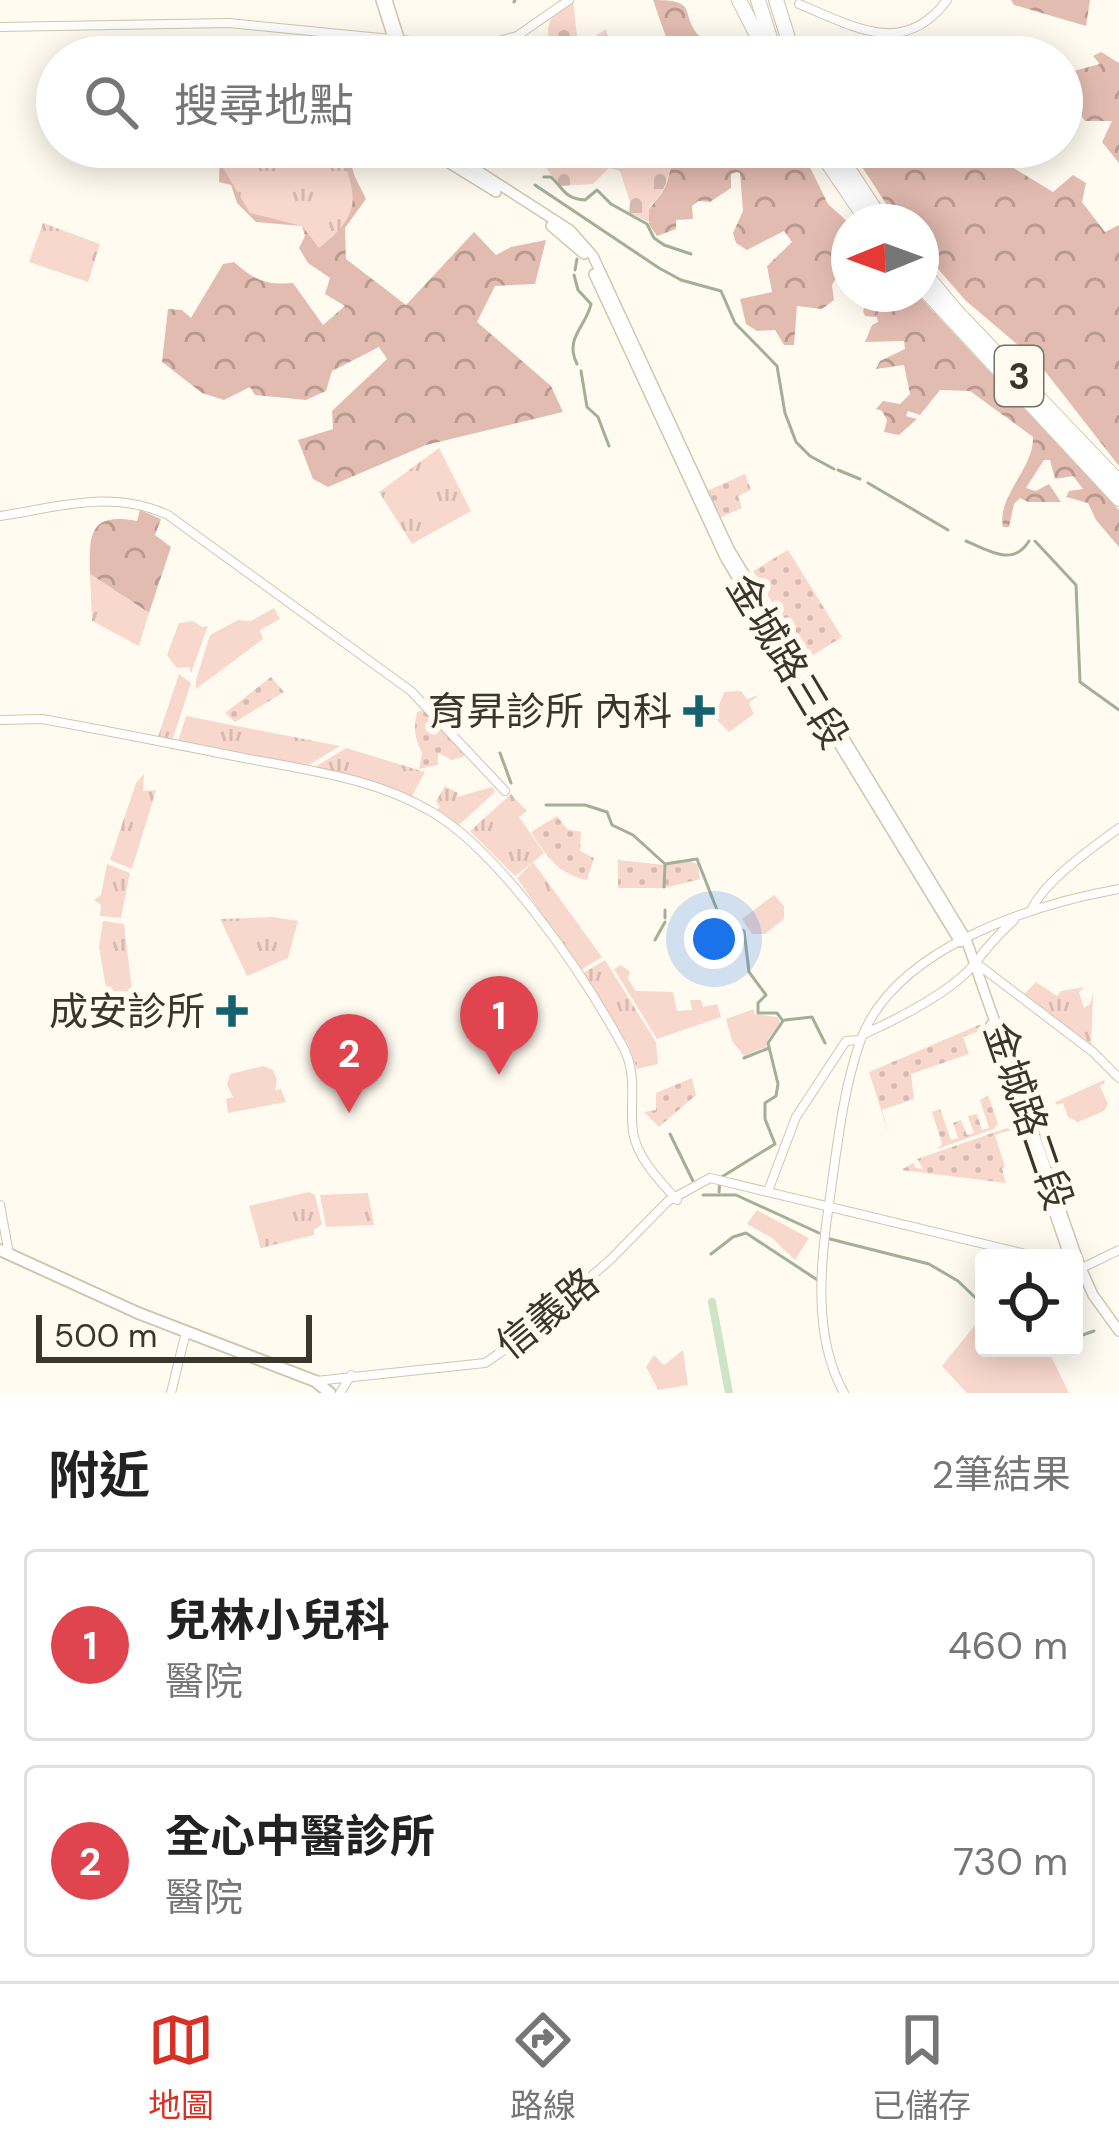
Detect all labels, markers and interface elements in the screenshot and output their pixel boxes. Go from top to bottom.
search box [36,36,1083,168]
icon: search [78,69,144,135]
text: 搜尋地點 [174,76,354,135]
north arrow [831,204,939,312]
road number: 3 [995,346,1043,406]
street label: 金城路三段 [715,565,860,758]
place label: 育昇診所 內科 [428,686,672,737]
marker: 育昇診所 內科 [683,695,715,727]
your location [684,909,744,969]
pin: 1 [460,976,538,1075]
place label: 成安診所 [49,986,205,1037]
marker: 成安診所 [216,995,248,1027]
pin: 2 [310,1014,388,1113]
street label: 金城路二段 [973,1016,1084,1217]
map controls [975,1249,1083,1357]
button: locate [975,1249,1083,1357]
street label: 信義路 [486,1257,609,1370]
scale bar [36,1309,312,1362]
text: 500 m [54,1314,157,1357]
text: 附近 [48,1442,150,1509]
text: 2筆結果 [932,1449,1071,1500]
text: 兒林小兒科 [165,1591,390,1650]
text: 1 [83,1620,97,1671]
text: 460 m [948,1620,1068,1671]
text: 醫院 [165,1656,243,1707]
text: 全心中醫診所 [165,1807,435,1866]
text: 2 [79,1836,101,1887]
text: 730 m [953,1836,1068,1887]
text: 醫院 [165,1872,243,1923]
tab: 地圖 [148,2007,214,2127]
tab: 路線 [510,2007,576,2127]
tab: 已儲存 [872,2007,971,2127]

